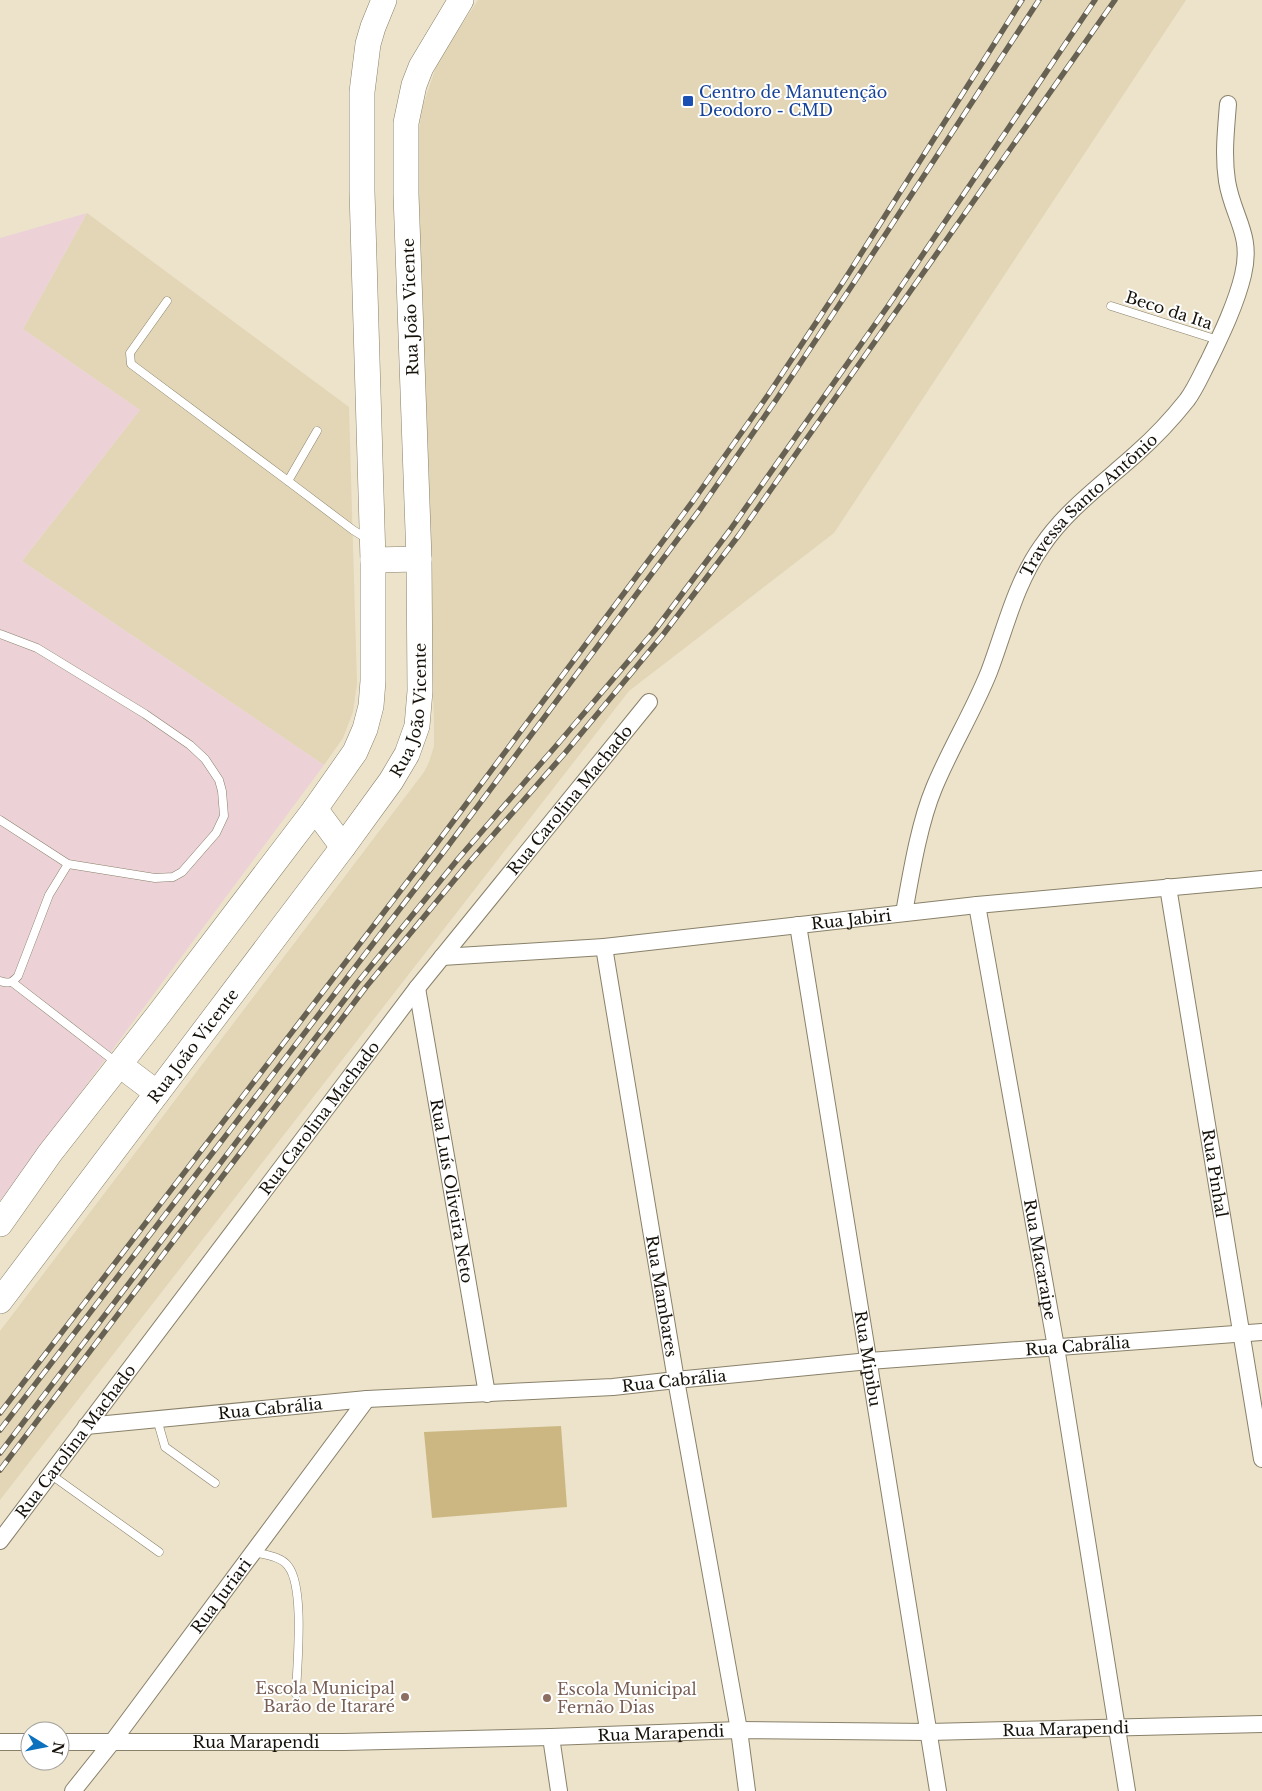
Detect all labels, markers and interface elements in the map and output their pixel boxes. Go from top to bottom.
place label: Centro de Manutenção Deodoro - CMD [699,82,887,120]
marker: Centro de Manutenção Deodoro - CMD [681,94,695,108]
street label: Rua João Vicente [398,238,422,376]
street label: Beco da Ita [1123,287,1215,334]
street label: Travessa Santo Antônio [1016,429,1162,580]
street label: Rua João Vicente [386,643,430,781]
street label: Rua Carolina Machado [503,721,636,879]
street label: Rua Jabiri [810,905,893,934]
street label: Rua João Vicente [143,985,243,1107]
street label: Rua Carolina Machado [255,1037,383,1199]
street label: Rua Luís Oliveira Neto [426,1097,478,1285]
street label: Rua Pinhal [1198,1128,1232,1219]
street label: Rua Macaraipe [1020,1197,1061,1321]
street label: Rua Mambares [642,1234,682,1359]
street label: Rua Mipibu [850,1309,886,1408]
street label: Rua Cabrália [1024,1332,1131,1359]
street label: Rua Carolina Machado [11,1360,140,1522]
street label: Rua Cabrália [621,1365,727,1396]
street label: Rua Cabrália [217,1393,323,1423]
street label: Rua Juriari [187,1554,256,1637]
place label: Escola Municipal Barão de Itararé [255,1678,395,1716]
place label: Escola Municipal Fernão Dias [557,1679,697,1717]
marker: Escola Municipal Barão de Itararé [399,1691,411,1703]
marker: Escola Municipal Fernão Dias [541,1692,553,1704]
street label: Rua Marapendi [1002,1717,1130,1740]
north arrow [20,1721,70,1771]
street label: Rua Marapendi [597,1721,725,1745]
street label: Rua Marapendi [193,1732,320,1752]
text: N [48,1740,68,1756]

